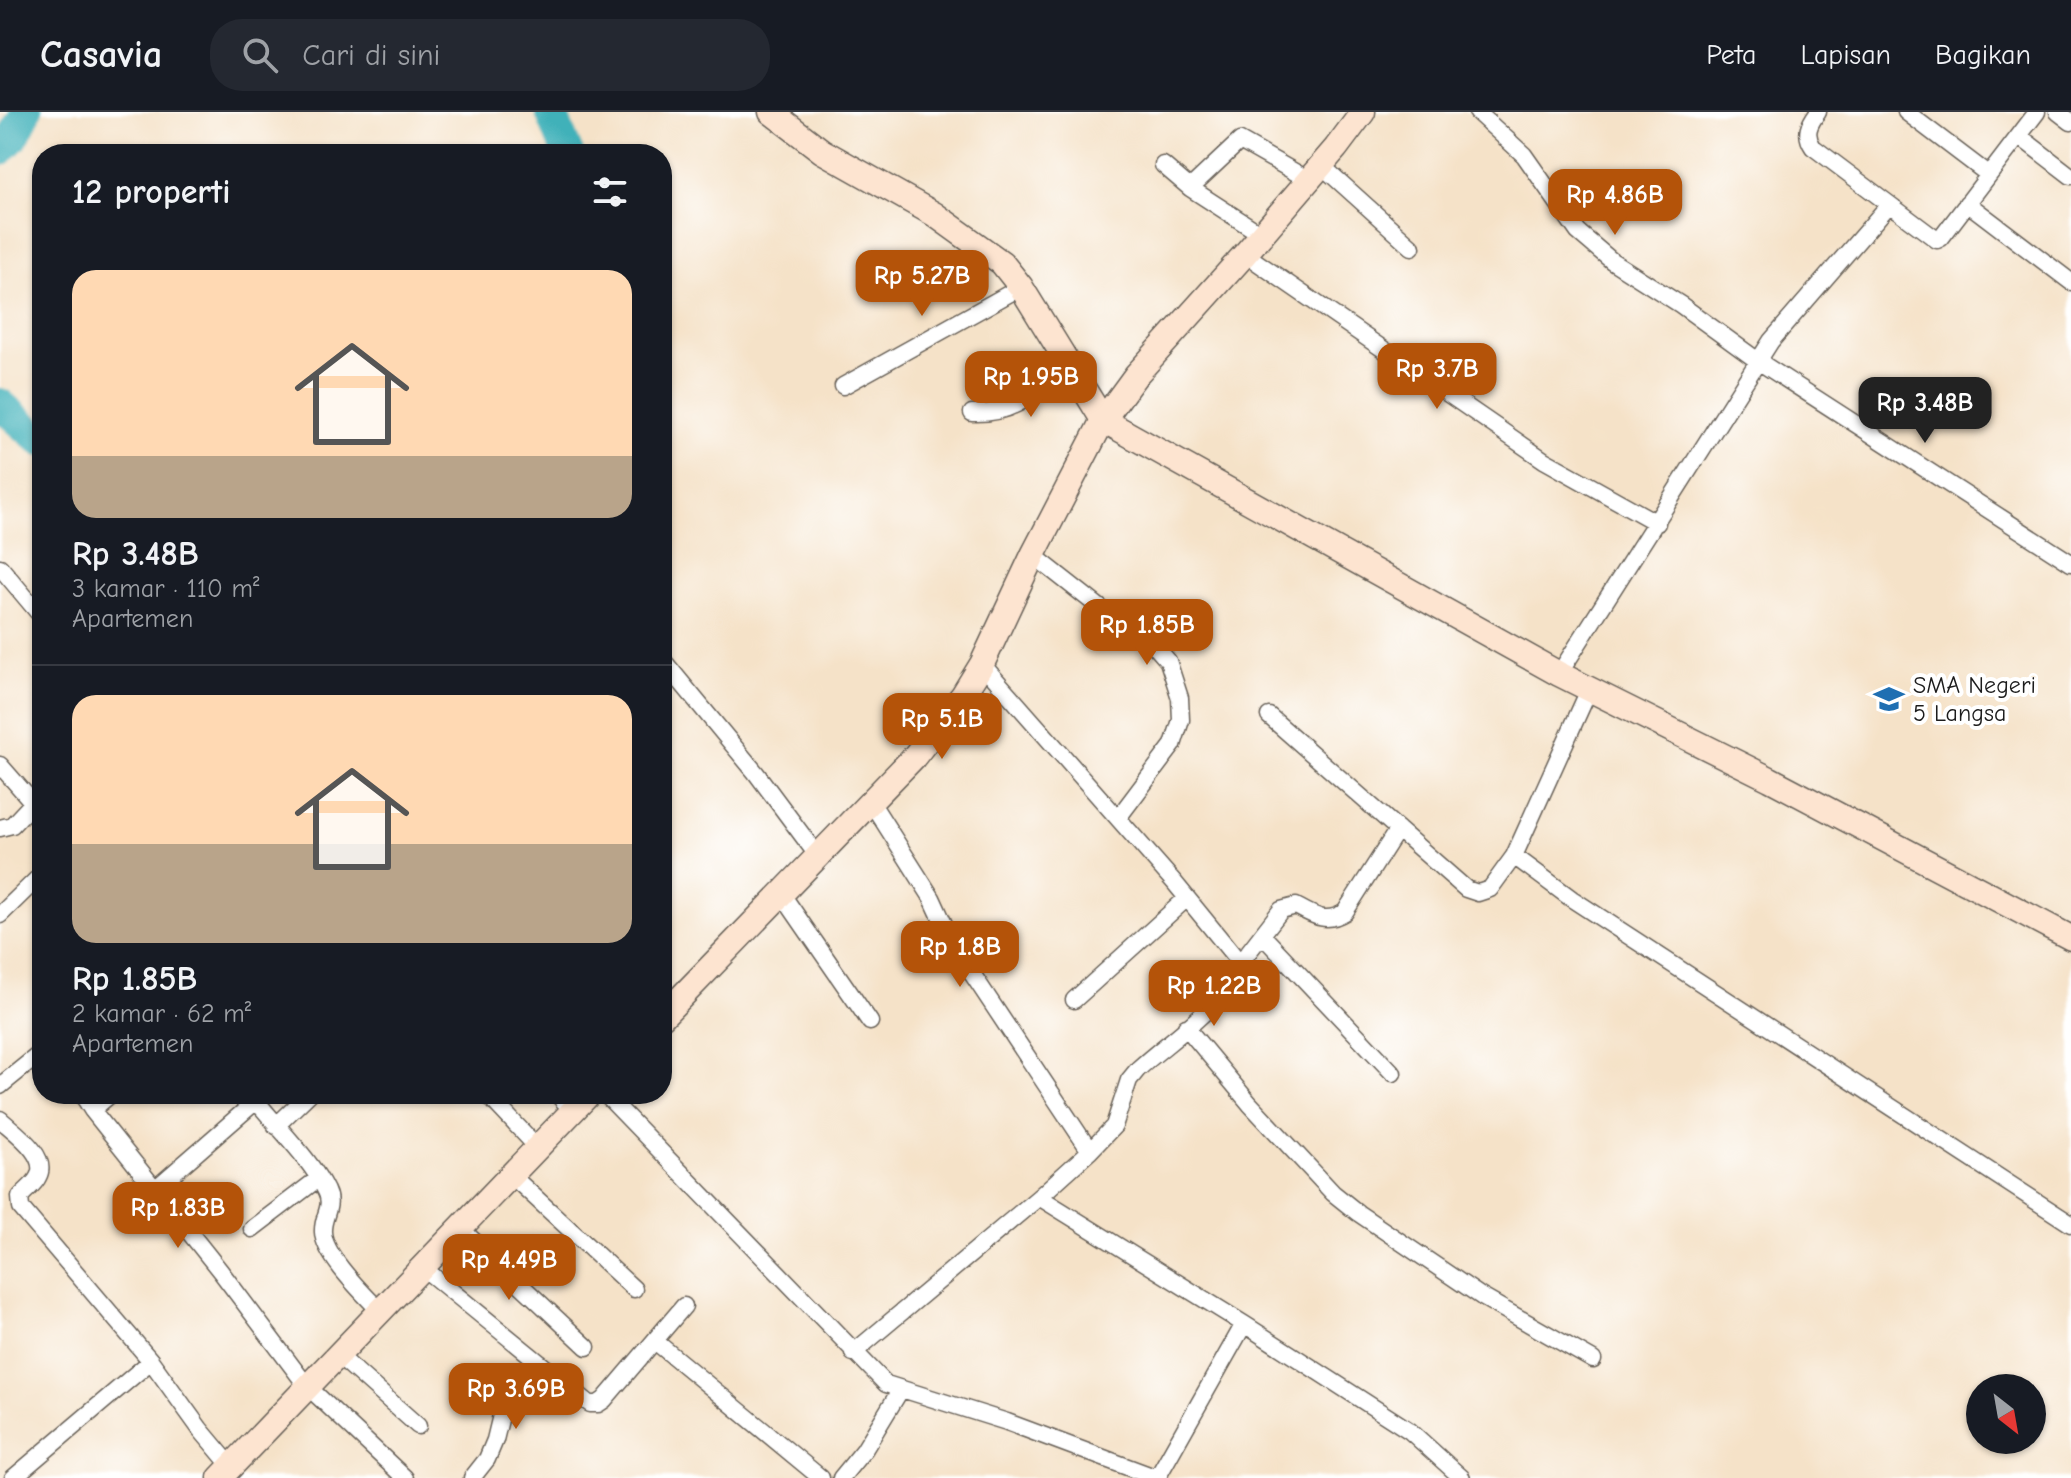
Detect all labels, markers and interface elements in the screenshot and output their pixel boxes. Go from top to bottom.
search box [210,19,770,91]
text: Casavia [40,33,162,77]
icon: search [238,33,282,77]
text: Cari di sini [302,38,440,73]
text: Peta [1706,39,1756,71]
text: Lapisan [1800,39,1891,71]
text: Bagikan [1935,39,2031,71]
pin: Rp 4.86B [1532,169,1698,237]
icon: filters [588,170,632,214]
text: 12 properti [72,172,230,212]
text: Rp 4.86B [1566,180,1664,210]
pin: Rp 5.27B [839,250,1005,318]
text: Rp 5.27B [874,261,970,291]
icon: home [280,322,424,466]
pin: Rp 3.7B [1363,343,1511,411]
pin: Rp 1.95B [948,351,1114,419]
text: Rp 3.7B [1395,354,1479,384]
text: Rp 1.95B [983,362,1079,392]
pin: Rp 3.48B [1842,377,2008,445]
text: Rp 3.48B [1877,388,1973,418]
text: Rp 3.48B [72,534,199,574]
text: 3 kamar · 110 m² [72,574,260,604]
pin: Rp 1.85B [1064,599,1230,667]
text: Apartemen [72,604,193,634]
text: Rp 1.85B [1099,610,1195,640]
place label: SMA Negeri 5 Langsa [1913,671,2036,727]
school or university icon: SMA Negeri 5 Langsa [1872,682,1906,716]
pin: Rp 5.1B [868,693,1016,761]
text: Rp 5.1B [901,704,983,734]
icon: home [280,747,424,891]
pin: Rp 1.8B [886,921,1034,989]
text: Rp 1.8B [919,932,1001,962]
text: Rp 1.85B [72,959,197,999]
pin: Rp 1.22B [1131,960,1297,1028]
text: Rp 1.22B [1167,971,1261,1001]
text: 2 kamar · 62 m² [72,999,251,1029]
text: Apartemen [72,1029,193,1059]
pin: Rp 1.83B [95,1182,261,1250]
text: Rp 1.83B [131,1193,225,1223]
pin: Rp 4.49B [426,1234,592,1302]
text: Rp 4.49B [461,1245,557,1275]
pin: Rp 3.69B [433,1363,599,1431]
text: Rp 3.69B [467,1374,565,1404]
north arrow [1966,1374,2046,1454]
map controls [1966,1374,2046,1454]

